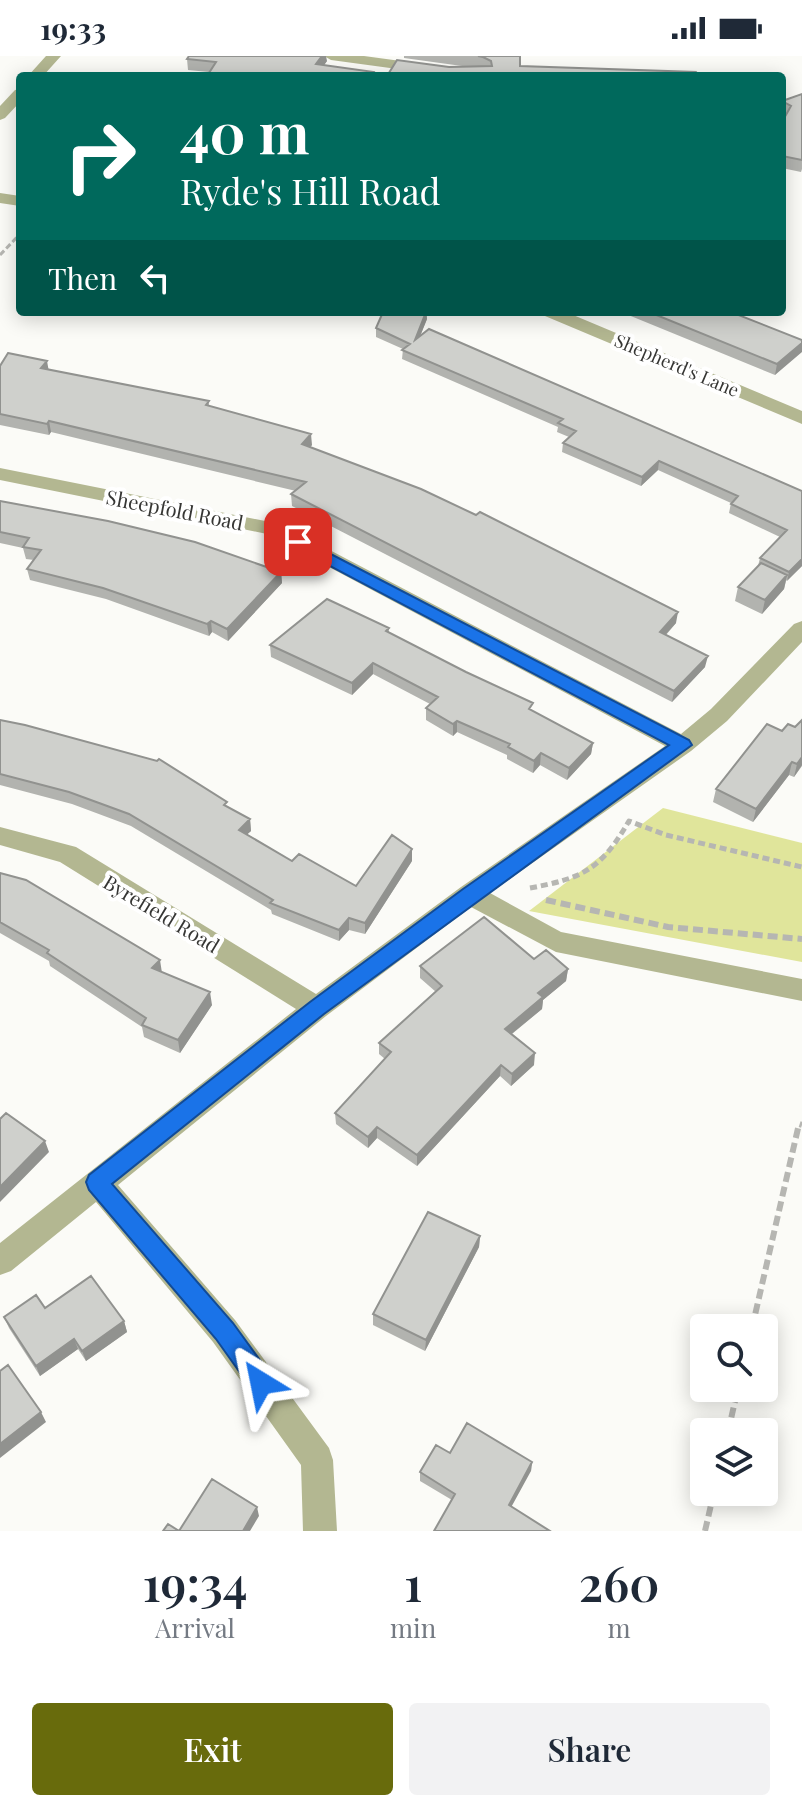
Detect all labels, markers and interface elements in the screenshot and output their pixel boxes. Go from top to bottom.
text: 19:33 [40,8,106,48]
text: 40 m [180,94,309,169]
icon: right [48,104,152,208]
text: Ryde's Hill Road [180,166,441,214]
icon: left [133,256,177,300]
text: Then [48,258,117,298]
street label: Shepherd's Lane [611,328,743,402]
street label: Sheepfold Road [104,482,246,536]
pin [264,508,332,576]
icon: arrive [276,520,320,564]
street label: Byrefield Road [99,868,225,959]
map controls [690,1314,778,1506]
button: search [690,1314,778,1402]
position arrow [219,1341,303,1425]
button: layers [690,1418,778,1506]
text: 19:34 [142,1550,248,1614]
text: 1 [404,1550,422,1614]
text: 260 [579,1550,660,1614]
text: Arrival [155,1610,235,1645]
text: min [390,1610,436,1645]
text: m [608,1610,631,1645]
button: Exit [32,1703,393,1795]
button: Share [409,1703,770,1795]

